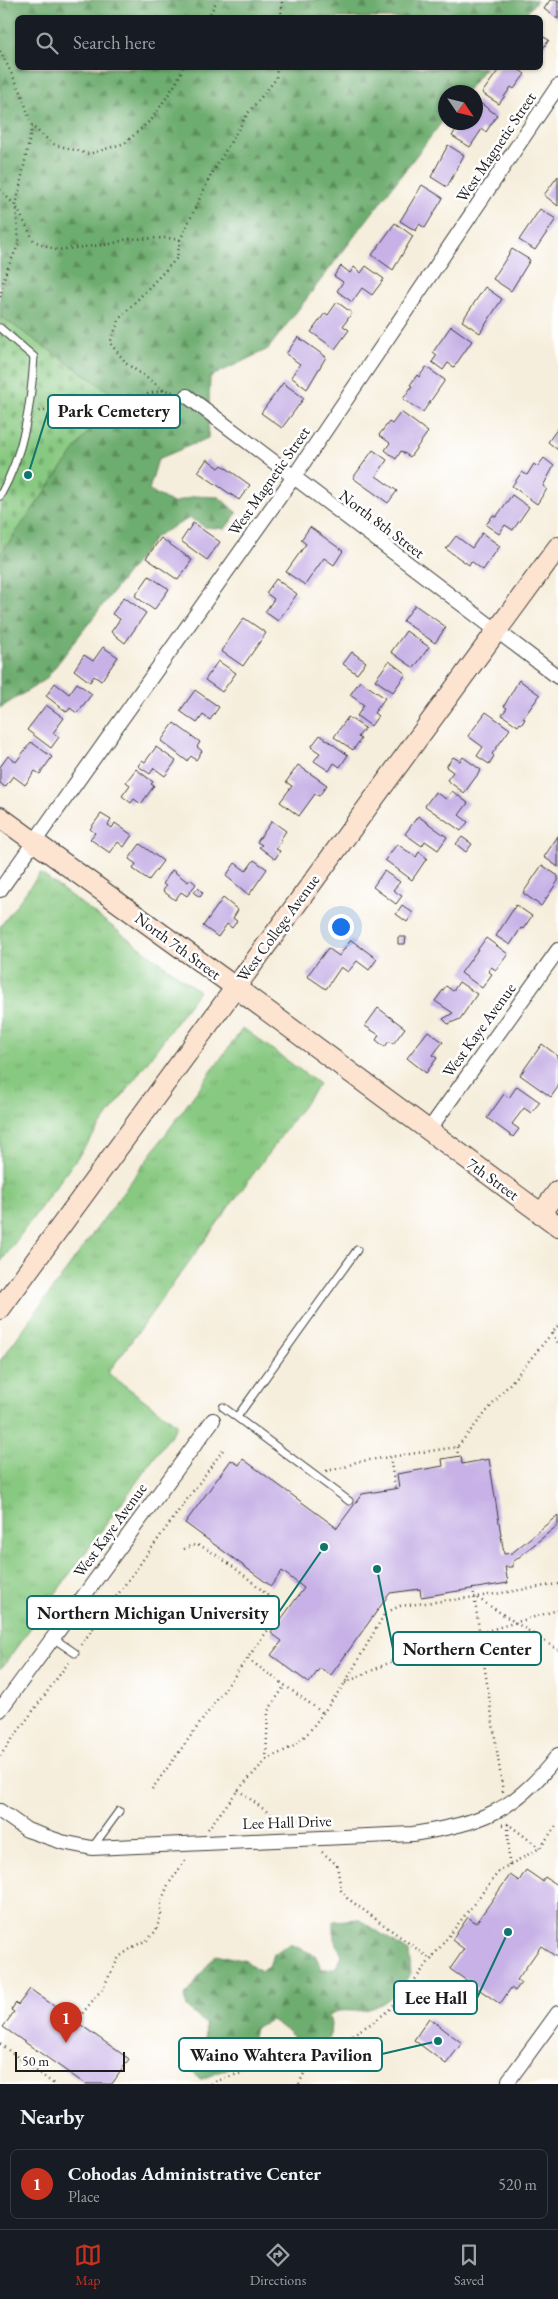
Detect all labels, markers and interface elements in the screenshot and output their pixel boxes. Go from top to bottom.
search box [15,15,543,70]
icon: search [33,29,61,57]
text: Search here [73,30,155,55]
north arrow [438,85,483,130]
street label: West Magnetic Street [451,88,541,206]
callout: Park Cemetery [48,395,180,428]
text: Park Cemetery [58,399,171,422]
street label: West Magnetic Street [224,422,314,540]
street label: North 8th Street [335,485,429,563]
street label: West College Avenue [232,870,324,986]
street label: North 7th Street [131,908,225,984]
your location [328,914,354,940]
street label: West Kaye Avenue [438,979,520,1081]
street label: 7th Street [463,1153,523,1205]
street label: West Kaye Avenue [69,1479,151,1581]
callout: Northern Michigan University [27,1596,279,1629]
text: Northern Michigan University [37,1601,269,1624]
callout: Northern Center [393,1632,541,1665]
text: Northern Center [403,1637,532,1660]
street label: Lee Hall Drive [242,1810,332,1834]
callout: Lee Hall [394,1981,477,2014]
text: Lee Hall [405,1986,467,2009]
pin: 1 [50,2002,82,2043]
callout: Waino Wahtera Pavilion [179,2038,382,2071]
text: Waino Wahtera Pavilion [190,2043,372,2066]
scale bar [15,2049,125,2072]
text: 50 m [22,2052,49,2070]
text: Nearby [20,2103,84,2130]
text: Cohodas Administrative Center [68,2161,321,2186]
text: 1 [33,2174,41,2195]
text: 520 m [498,2174,537,2195]
text: Place [68,2186,100,2207]
tab: Map [74,2241,102,2289]
tab: Directions [250,2241,306,2289]
tab: Saved [454,2241,484,2289]

